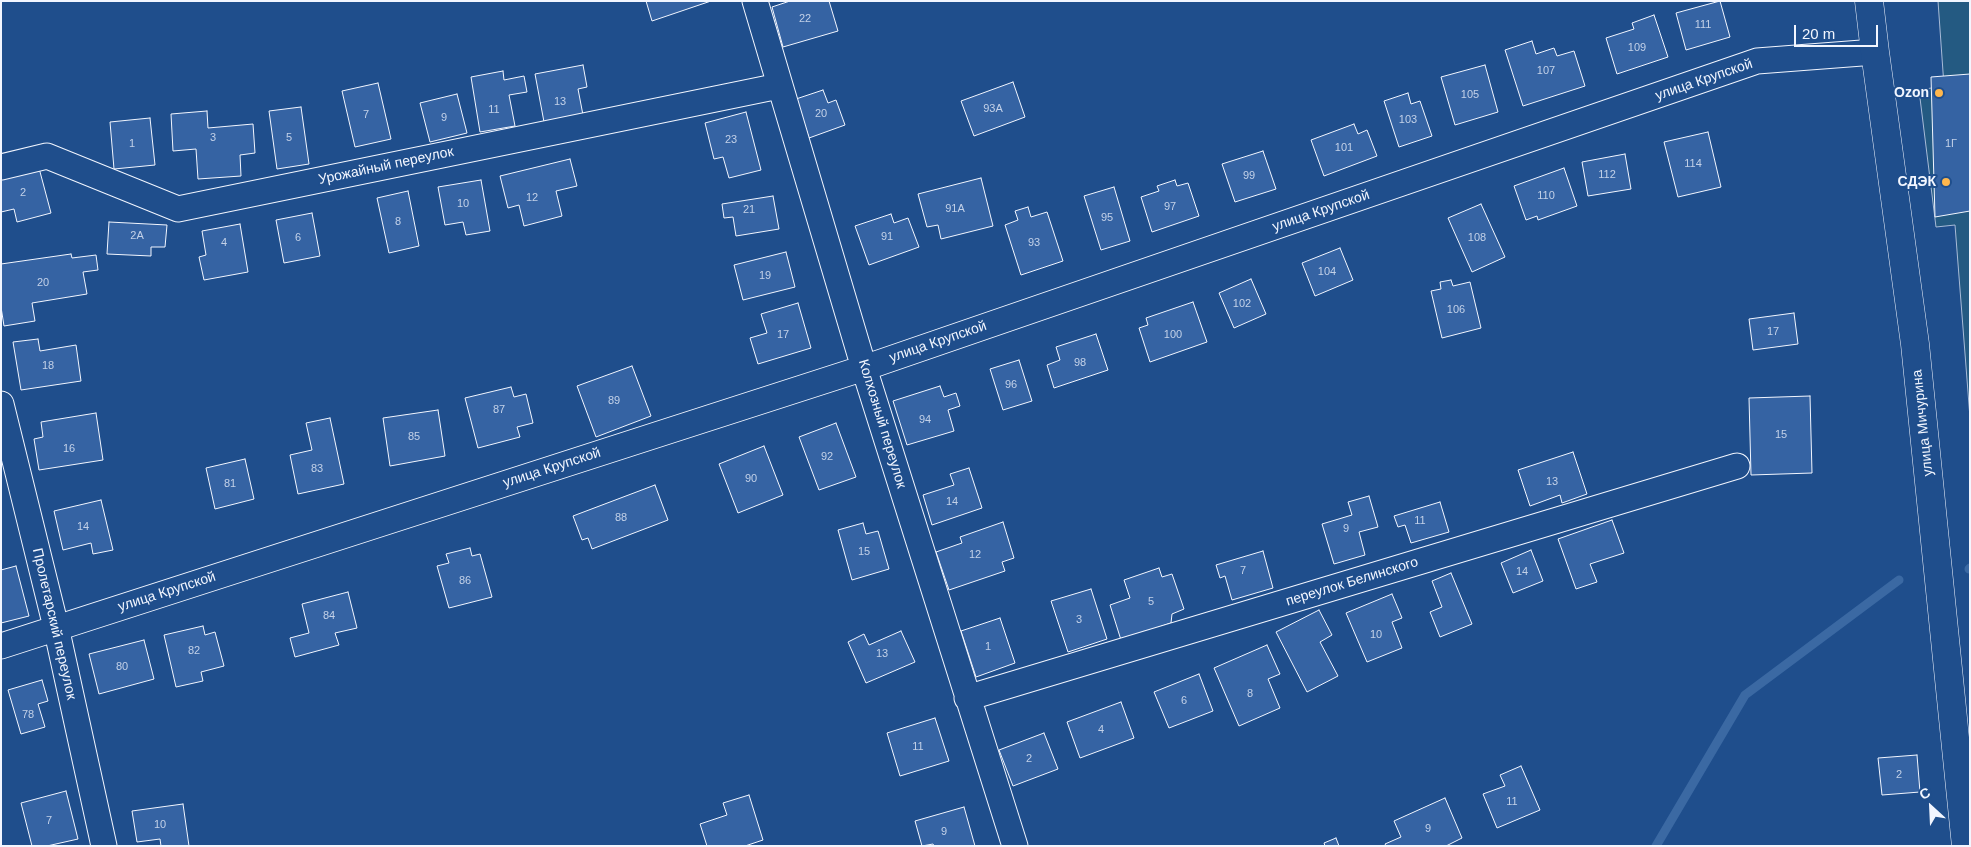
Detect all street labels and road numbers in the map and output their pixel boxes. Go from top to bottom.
street label: улица Крупской [1653,56,1755,104]
street label: Урожайный переулок [317,143,455,189]
street label: улица Крупской [1270,187,1372,235]
street label: улица Крупской [887,318,989,366]
street label: Колхозный переулок [854,358,910,490]
street label: улица Мичурина [1909,369,1937,477]
street label: улица Крупской [501,444,603,492]
street label: Пролетарский переулок [28,547,80,701]
street label: переулок Белинского [1284,554,1420,610]
street label: улица Крупской [116,568,218,616]

